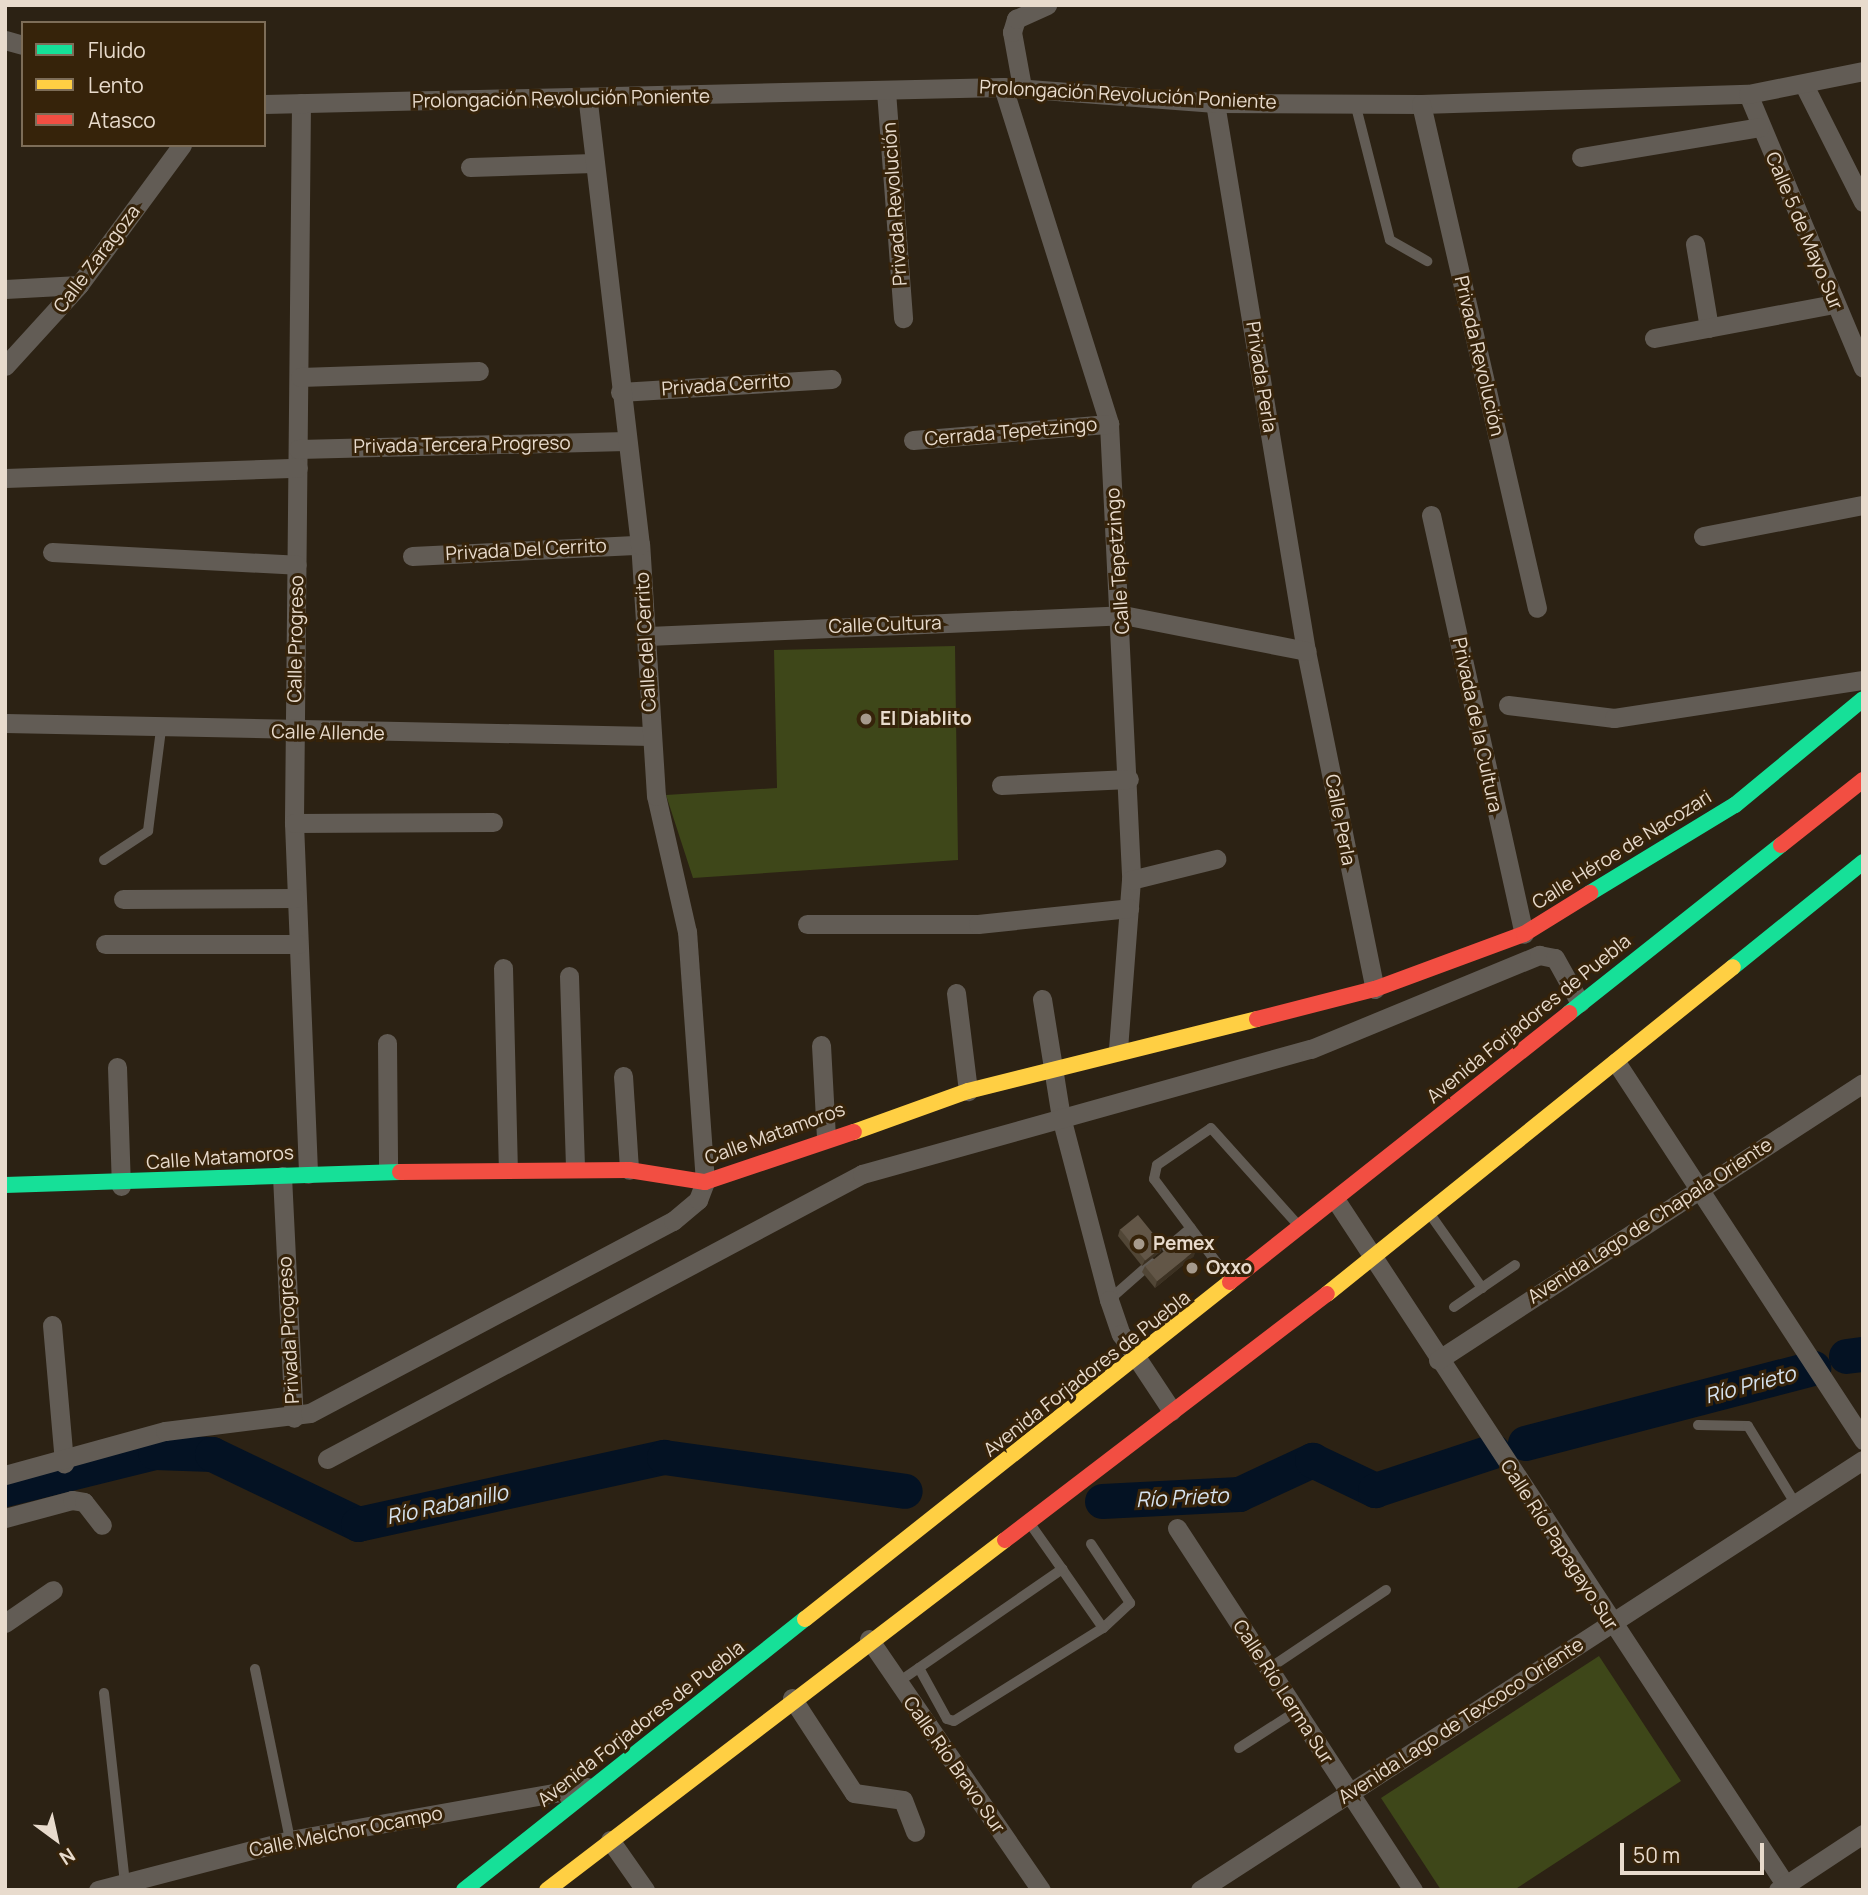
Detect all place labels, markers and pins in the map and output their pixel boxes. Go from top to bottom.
place label: El Diablito [880,708,972,730]
marker: El Diablito [858,711,874,727]
place label: Pemex [1153,1233,1215,1255]
marker: Pemex [1131,1236,1147,1252]
place label: Oxxo [1206,1257,1252,1279]
marker: Oxxo [1184,1260,1200,1276]

